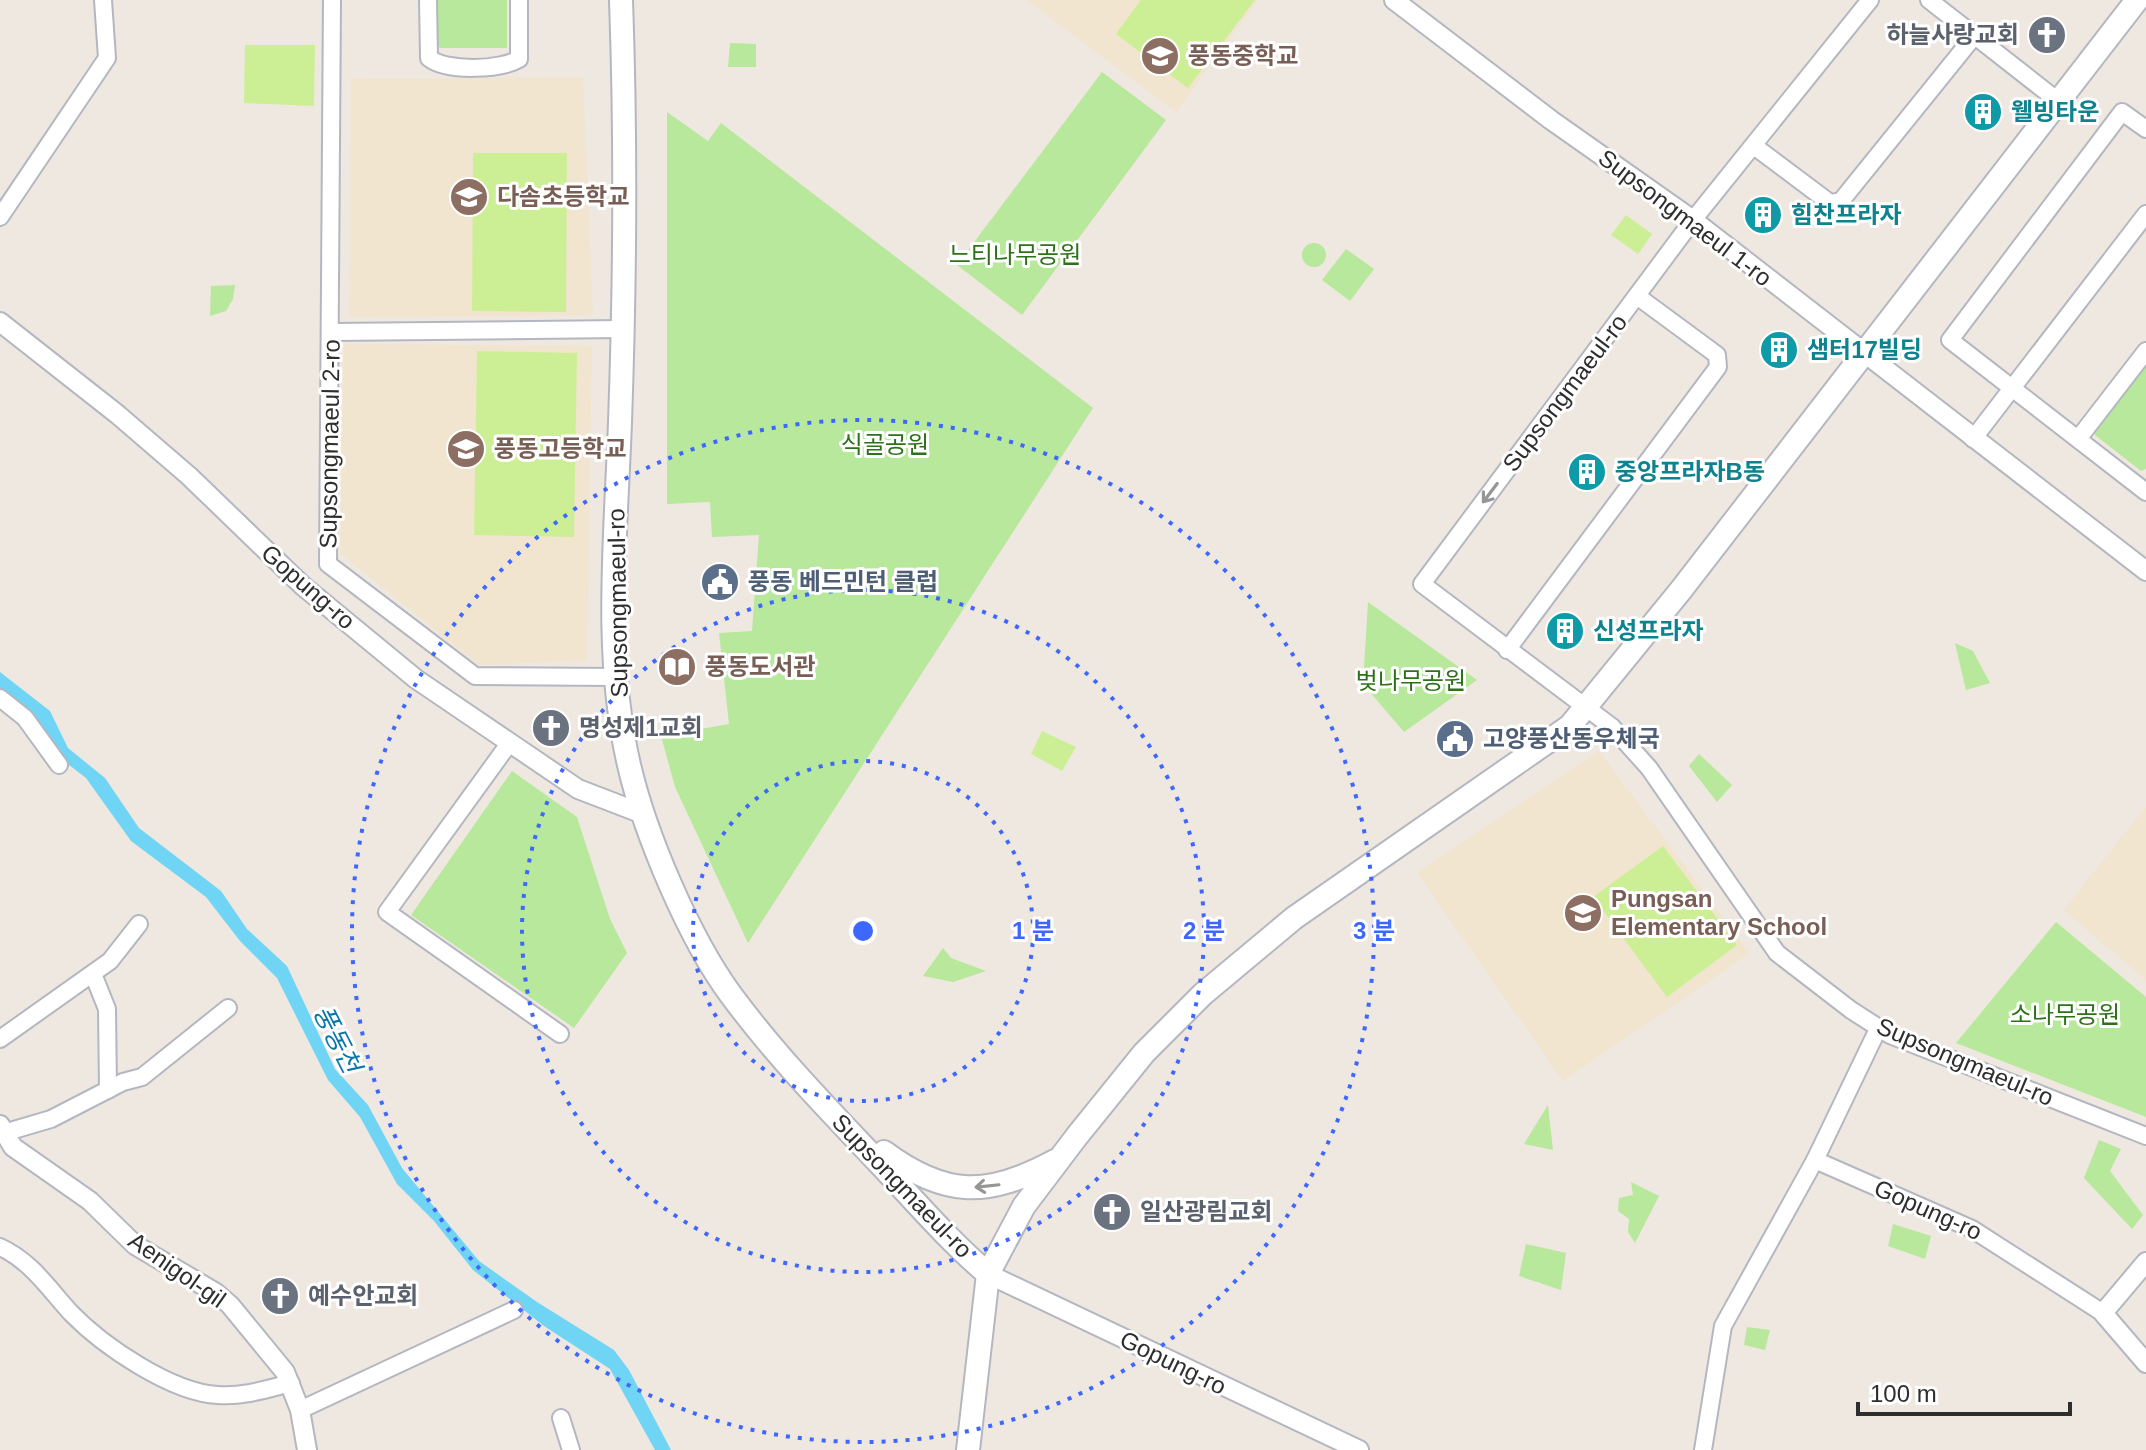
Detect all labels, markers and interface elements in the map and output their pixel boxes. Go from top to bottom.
church icon: 하늘사랑교회 [2026,14,2068,56]
place label: 하늘사랑교회 [1887,21,2019,48]
school or university icon: 풍동중학교 [1139,35,1181,77]
place label: 풍동중학교 [1188,42,1298,69]
building icon: 웰빙타운 [1962,91,2004,133]
place label: 웰빙타운 [2011,98,2099,125]
street label: Supsongmaeul 1-ro [1594,144,1777,291]
school or university icon: 다솜초등학교 [448,176,490,218]
place label: 다솜초등학교 [497,183,629,210]
building icon: 힘찬프라자 [1742,194,1784,236]
place label: 힘찬프라자 [1791,201,1901,228]
park label: 느티나무공원 [949,241,1081,268]
street label: Supsongmaeul-ro [1497,309,1632,476]
building icon: 샘터17빌딩 [1758,329,1800,371]
place label: 샘터17빌딩 [1807,336,1922,363]
street label: Supsongmaeul 2-ro [314,339,345,549]
school or university icon: 풍동고등학교 [445,428,487,470]
park label: 식골공원 [841,431,929,458]
place label: 풍동고등학교 [494,435,626,462]
building icon: 중앙프라자B동 [1566,451,1608,493]
place label: 중앙프라자B동 [1615,458,1765,485]
one-way arrow [1482,481,1499,503]
street label: Supsongmaeul-ro [602,508,633,698]
street label: Gopung-ro [256,539,360,634]
public building icon: 풍동 베드민턴 클럽 [699,561,741,603]
place label: 풍동 베드민턴 클럽 [748,568,938,595]
building icon: 신성프라자 [1544,610,1586,652]
place label: 신성프라자 [1593,617,1703,644]
library icon: 풍동도서관 [656,646,698,688]
place label: 풍동도서관 [705,653,815,680]
park label: 벚나무공원 [1356,667,1466,694]
church icon: 명성제1교회 [530,707,572,749]
place label: 명성제1교회 [579,714,703,741]
public building icon: 고양풍산동우체국 [1434,718,1476,760]
place label: 고양풍산동우체국 [1483,725,1660,752]
place label: Pungsan Elementary School [1611,885,1827,940]
school or university icon: Pungsan Elementary School [1562,892,1604,934]
centre of rings [849,917,877,945]
text: 1 분 [1012,917,1054,944]
text: 2 분 [1183,917,1225,944]
text: 3 분 [1353,917,1395,944]
water label: 풍동천 [307,1000,368,1081]
park label: 소나무공원 [2010,1001,2120,1028]
street label: Supsongmaeul-ro [1873,1012,2058,1111]
street label: Supsongmaeul-ro [827,1108,978,1263]
street label: Gopung-ro [1870,1174,1986,1245]
one-way arrow [974,1179,1001,1194]
church icon: 일산광림교회 [1091,1191,1133,1233]
place label: 일산광림교회 [1140,1198,1272,1225]
street label: Aenigol-gil [124,1226,231,1313]
church icon: 예수안교회 [259,1275,301,1317]
place label: 예수안교회 [308,1282,418,1309]
street label: Gopung-ro [1116,1325,1231,1400]
scale bar [1858,1366,2070,1416]
text: 100 m [1870,1380,1937,1407]

